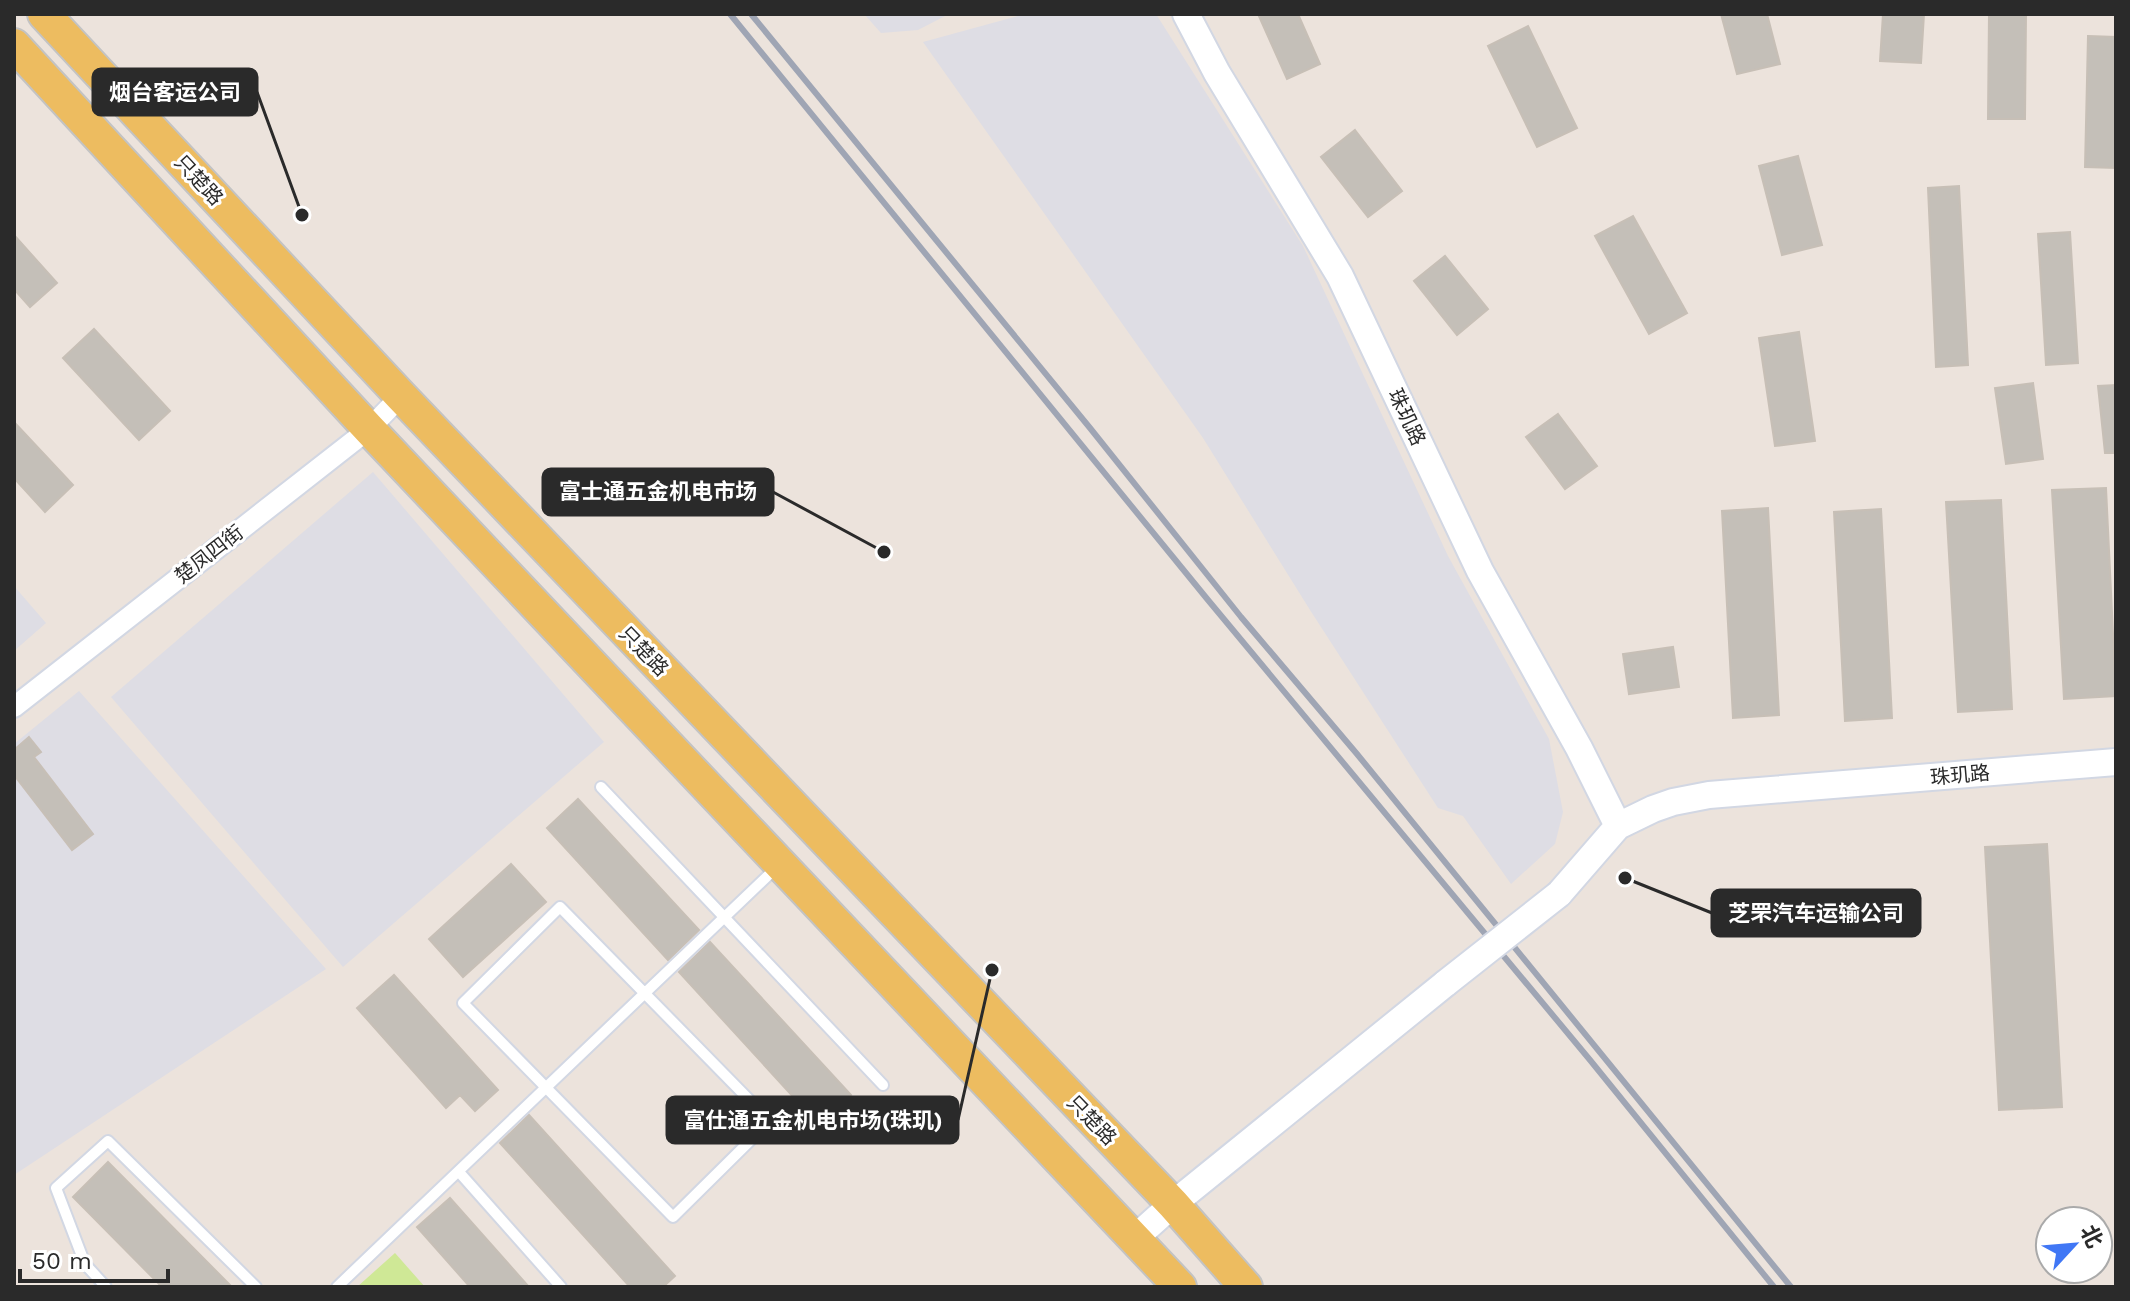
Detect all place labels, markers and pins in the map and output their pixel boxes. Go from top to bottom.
callout: 烟台客运公司 [93,69,257,115]
callout: 富士通五金机电市场 [543,469,773,515]
callout: 芝罘汽车运输公司 [1712,890,1920,936]
callout: 富仕通五金机电市场(珠玑) [667,1097,958,1143]

